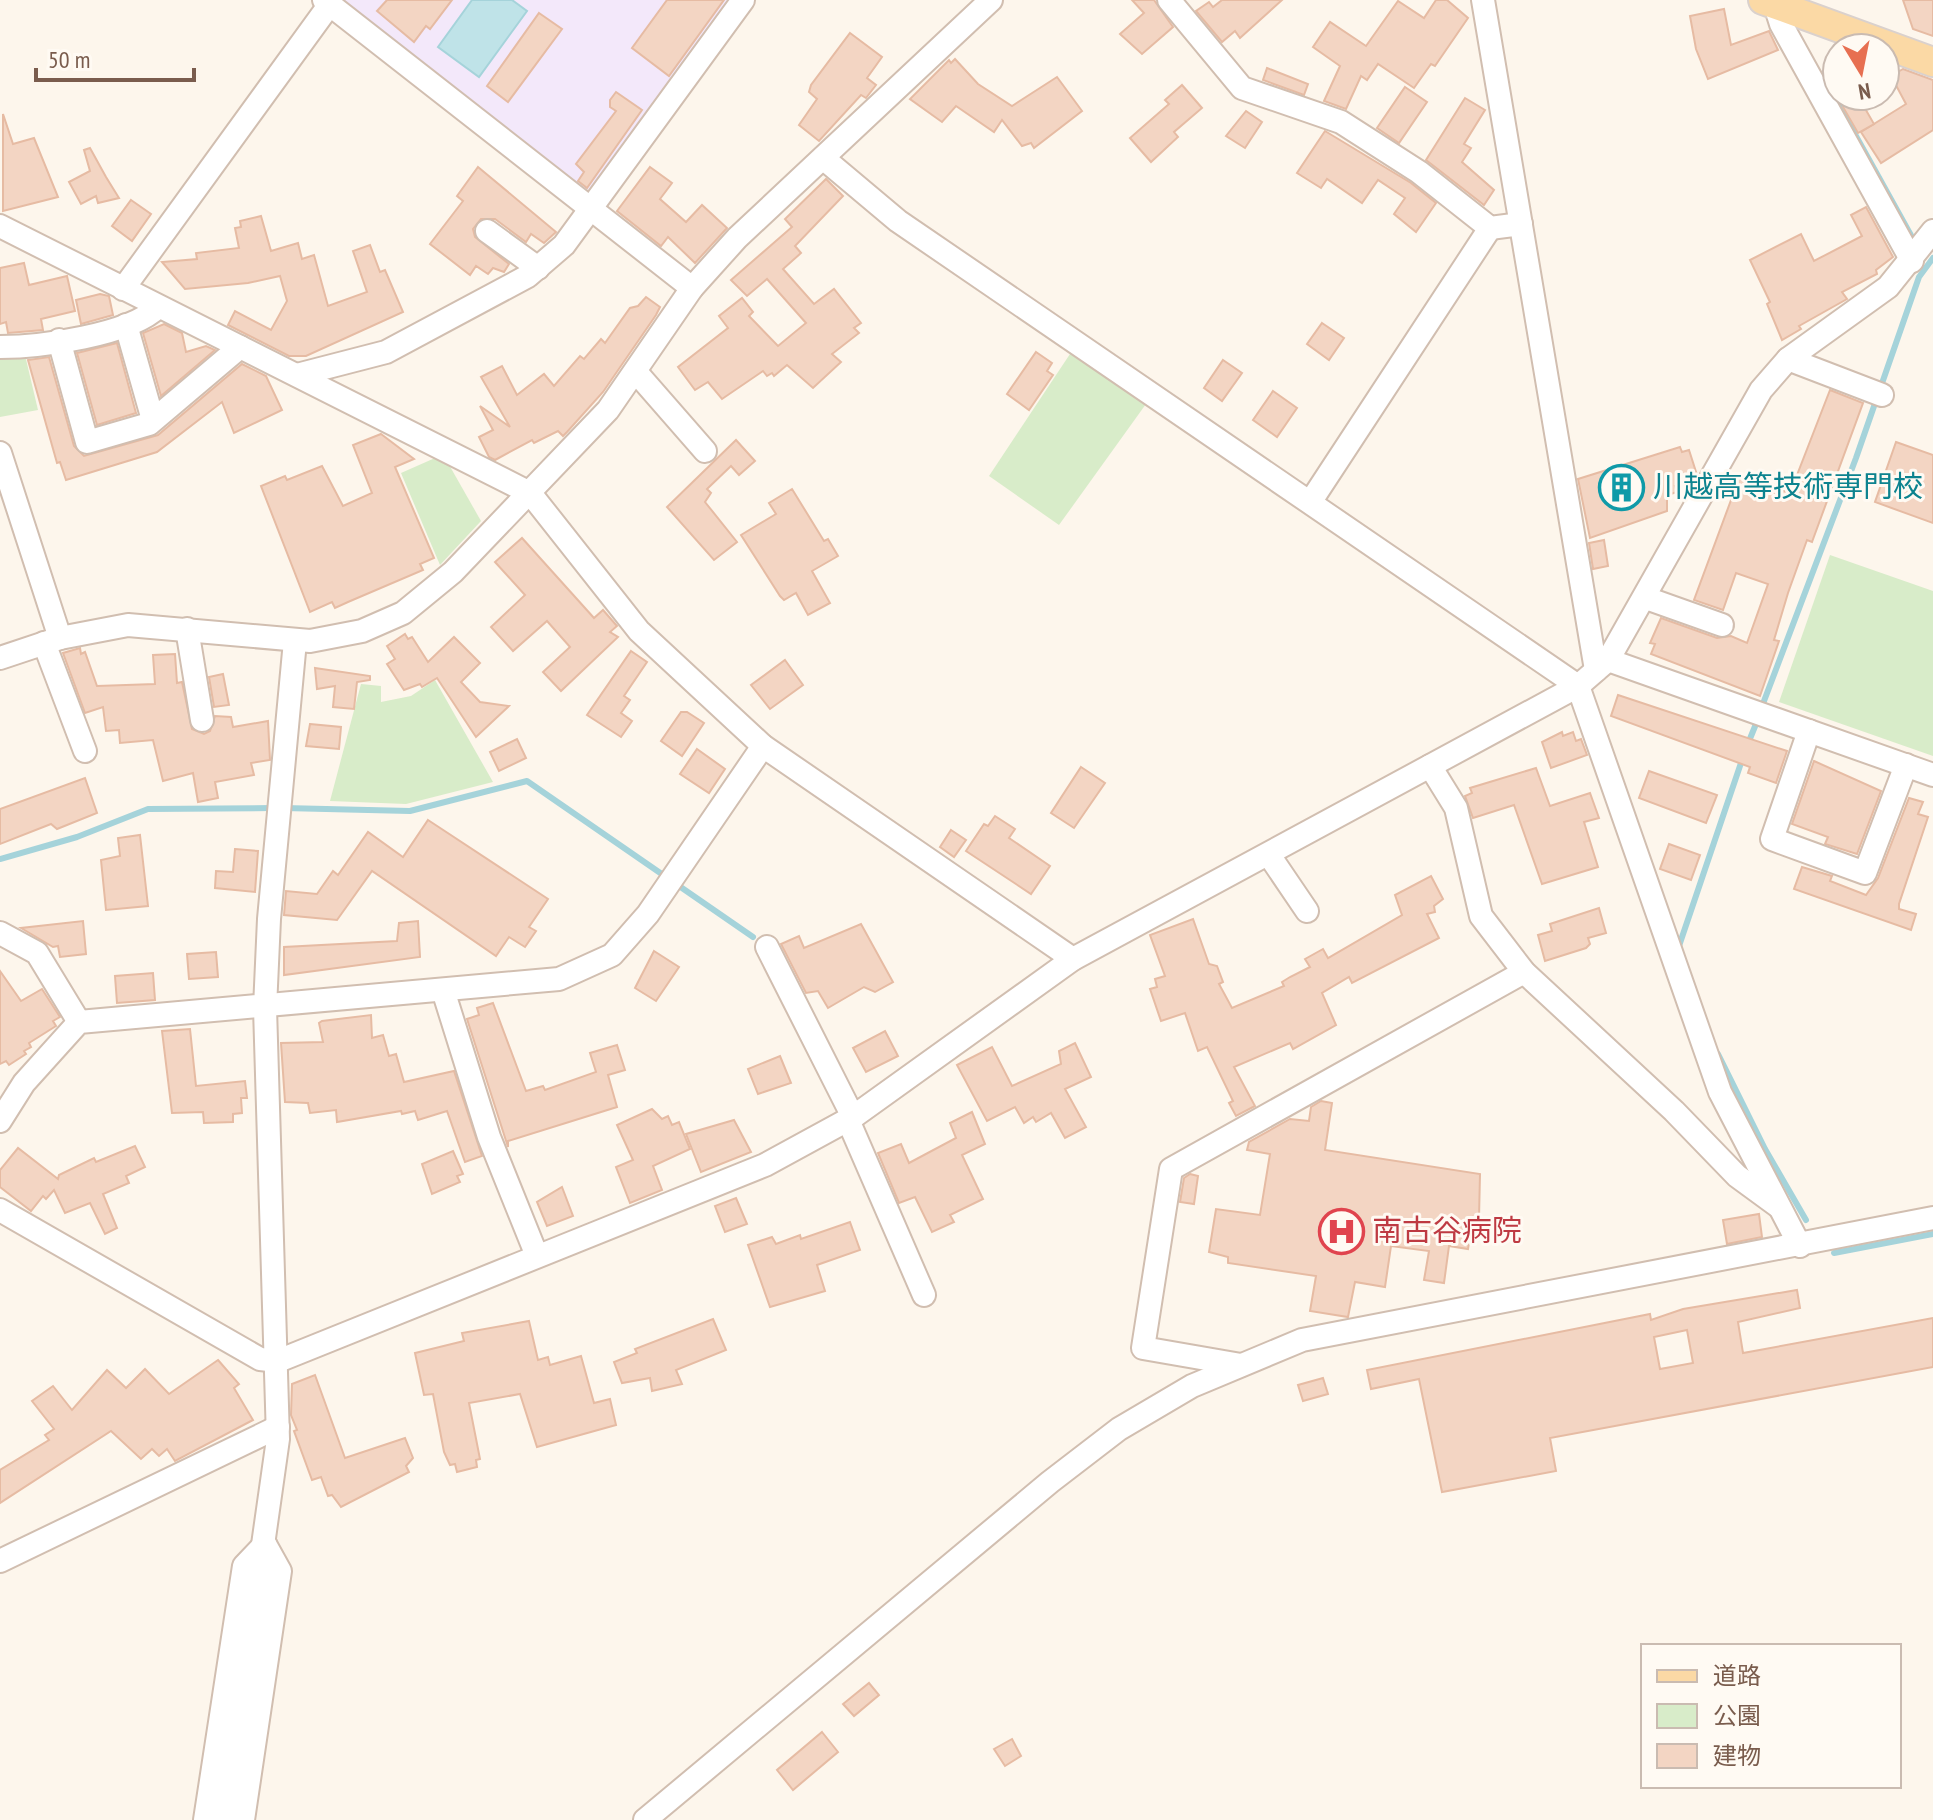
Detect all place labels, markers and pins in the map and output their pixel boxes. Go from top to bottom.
building icon: 川越高等技術専門校 [1598,463,1646,511]
place label: 川越高等技術専門校 [1653,466,1923,505]
hospital icon: 南古谷病院 [1317,1207,1365,1255]
place label: 南古谷病院 [1372,1210,1522,1249]

